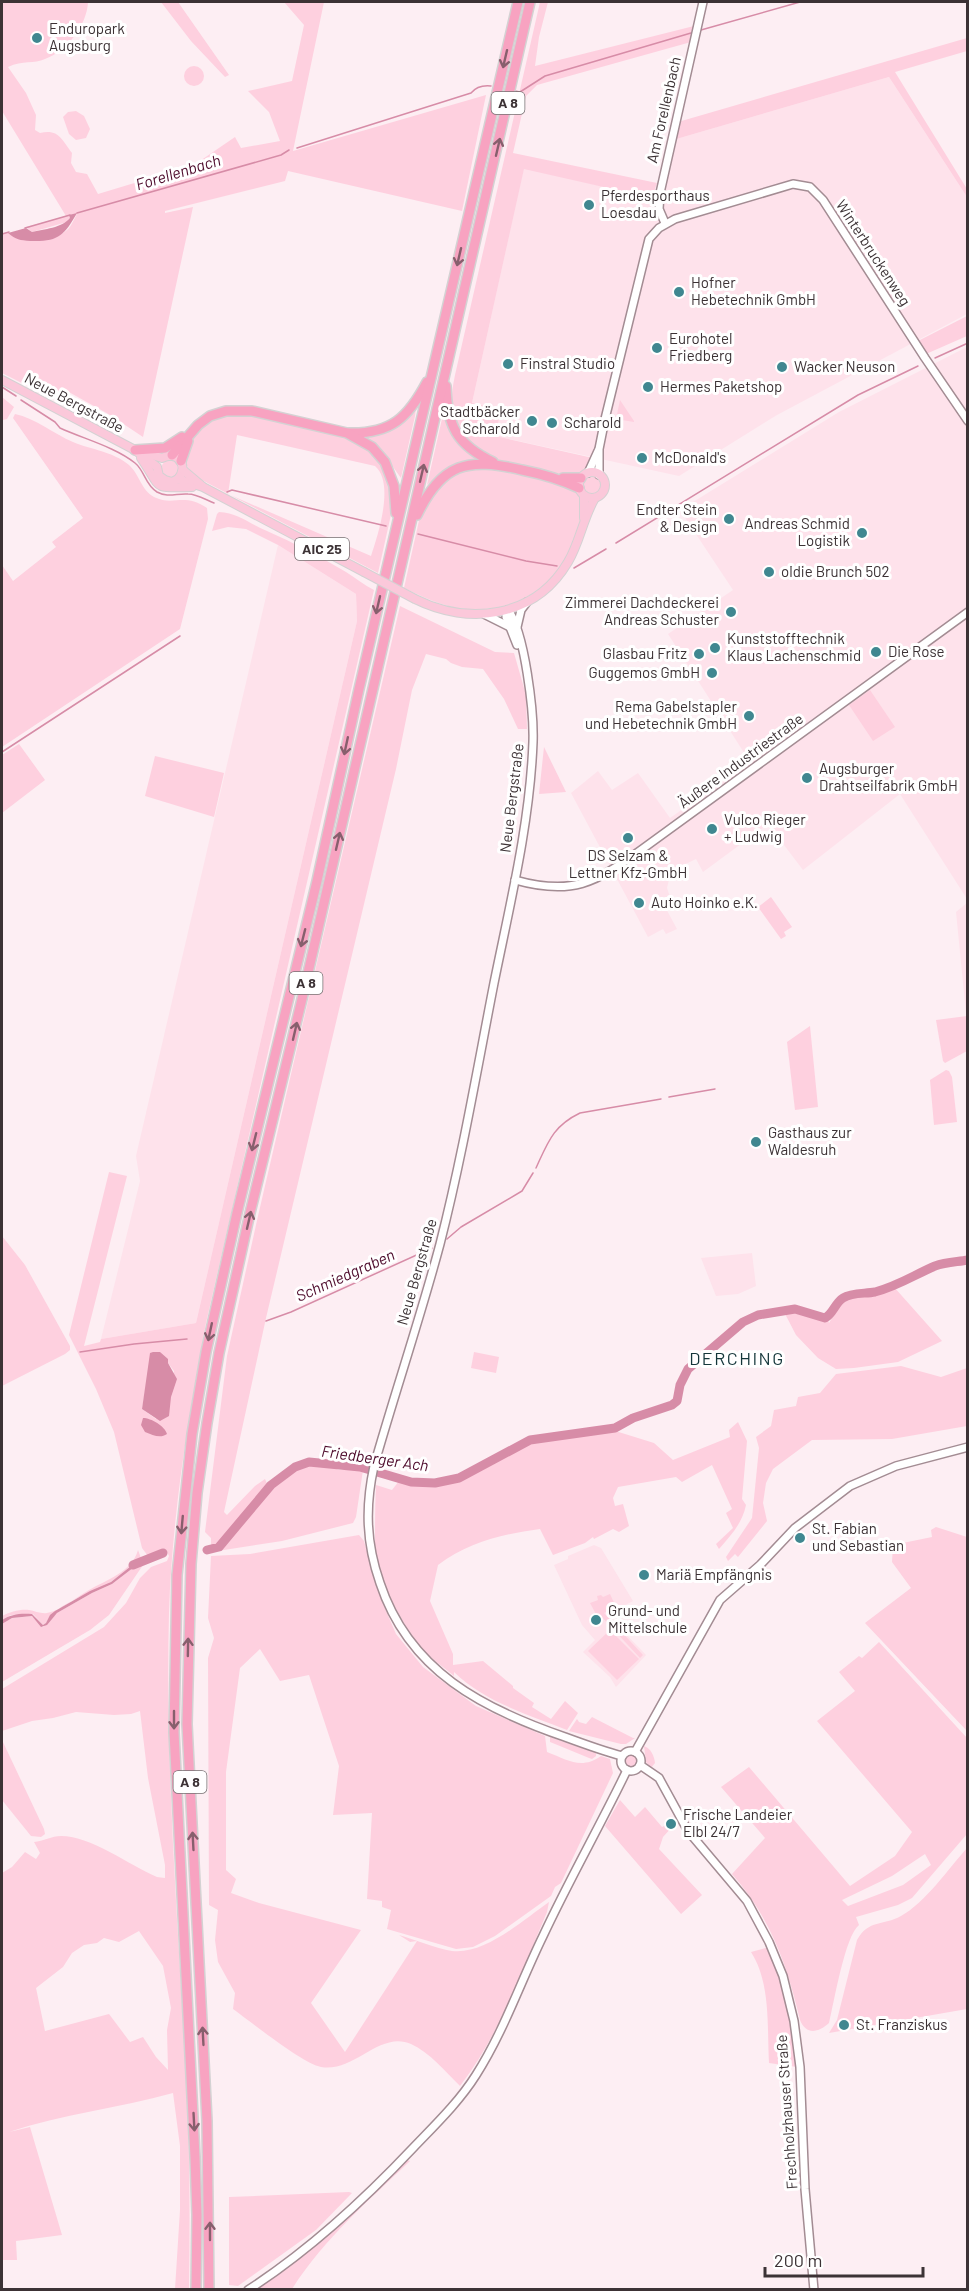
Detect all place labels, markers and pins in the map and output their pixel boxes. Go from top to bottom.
place label: Enduropark Augsburg [49,19,125,54]
marker: Enduropark Augsburg [30,31,44,45]
place label: Pferdesporthaus Loesdau [601,186,710,221]
marker: Pferdesporthaus Loesdau [582,198,596,212]
place label: Hofner Hebetechnik GmbH [691,273,816,308]
marker: Hofner Hebetechnik GmbH [672,285,686,299]
place label: Eurohotel Friedberg [669,329,732,364]
marker: Eurohotel Friedberg [650,341,664,355]
place label: Finstral Studio [520,354,615,372]
marker: Finstral Studio [501,357,515,371]
place label: Wacker Neuson [794,357,895,375]
marker: Wacker Neuson [775,360,789,374]
place label: Hermes Paketshop [660,377,782,395]
marker: Hermes Paketshop [641,380,655,394]
place label: Stadtbäcker Scharold [440,402,521,437]
place label: Scharold [564,413,622,431]
marker: Stadtbäcker Scharold [525,414,539,428]
marker: Scharold [545,416,559,430]
place label: McDonald's [654,448,726,466]
marker: McDonald's [635,451,649,465]
place label: Endter Stein & Design [636,500,717,535]
marker: Endter Stein & Design [722,512,736,526]
place label: Andreas Schmid Logistik [744,514,850,549]
marker: Andreas Schmid Logistik [855,526,869,540]
place label: oldie Brunch 502 [781,562,890,580]
marker: oldie Brunch 502 [762,565,776,579]
place label: Zimmerei Dachdeckerei Andreas Schuster [565,593,720,628]
marker: Zimmerei Dachdeckerei Andreas Schuster [724,605,738,619]
place label: Kunststofftechnik Klaus Lachenschmid [727,629,861,664]
marker: Kunststofftechnik Klaus Lachenschmid [708,641,722,655]
place label: Die Rose [888,642,945,660]
place label: Glasbau Fritz [603,644,687,662]
marker: Die Rose [869,645,883,659]
marker: Glasbau Fritz [692,647,706,661]
place label: Guggemos GmbH [588,663,700,681]
marker: Guggemos GmbH [705,666,719,680]
place label: Rema Gabelstapler und Hebetechnik GmbH [585,697,738,732]
marker: Rema Gabelstapler und Hebetechnik GmbH [742,709,756,723]
place label: Augsburger Drahtseilfabrik GmbH [819,759,958,794]
marker: Augsburger Drahtseilfabrik GmbH [800,771,814,785]
place label: Vulco Rieger + Ludwig [724,810,806,845]
marker: Vulco Rieger + Ludwig [705,822,719,836]
marker: DS Selzam & Lettner Kfz-GmbH [621,831,635,845]
place label: DS Selzam & Lettner Kfz-GmbH [569,846,687,881]
place label: Auto Hoinko e.K. [651,893,758,911]
marker: Auto Hoinko e.K. [632,896,646,910]
place label: Gasthaus zur Waldesruh [768,1123,852,1158]
marker: Gasthaus zur Waldesruh [749,1135,763,1149]
place label: St. Fabian und Sebastian [812,1519,904,1554]
marker: St. Fabian und Sebastian [793,1531,807,1545]
place label: Mariä Empfängnis [656,1565,772,1583]
marker: Mariä Empfängnis [637,1568,651,1582]
place label: Grund- und Mittelschule [608,1601,687,1636]
marker: Grund- und Mittelschule [589,1613,603,1627]
place label: Frische Landeier Elbl 24/7 [683,1805,793,1840]
marker: Frische Landeier Elbl 24/7 [664,1817,678,1831]
place label: St. Franziskus [856,2015,947,2033]
marker: St. Franziskus [837,2018,851,2032]

